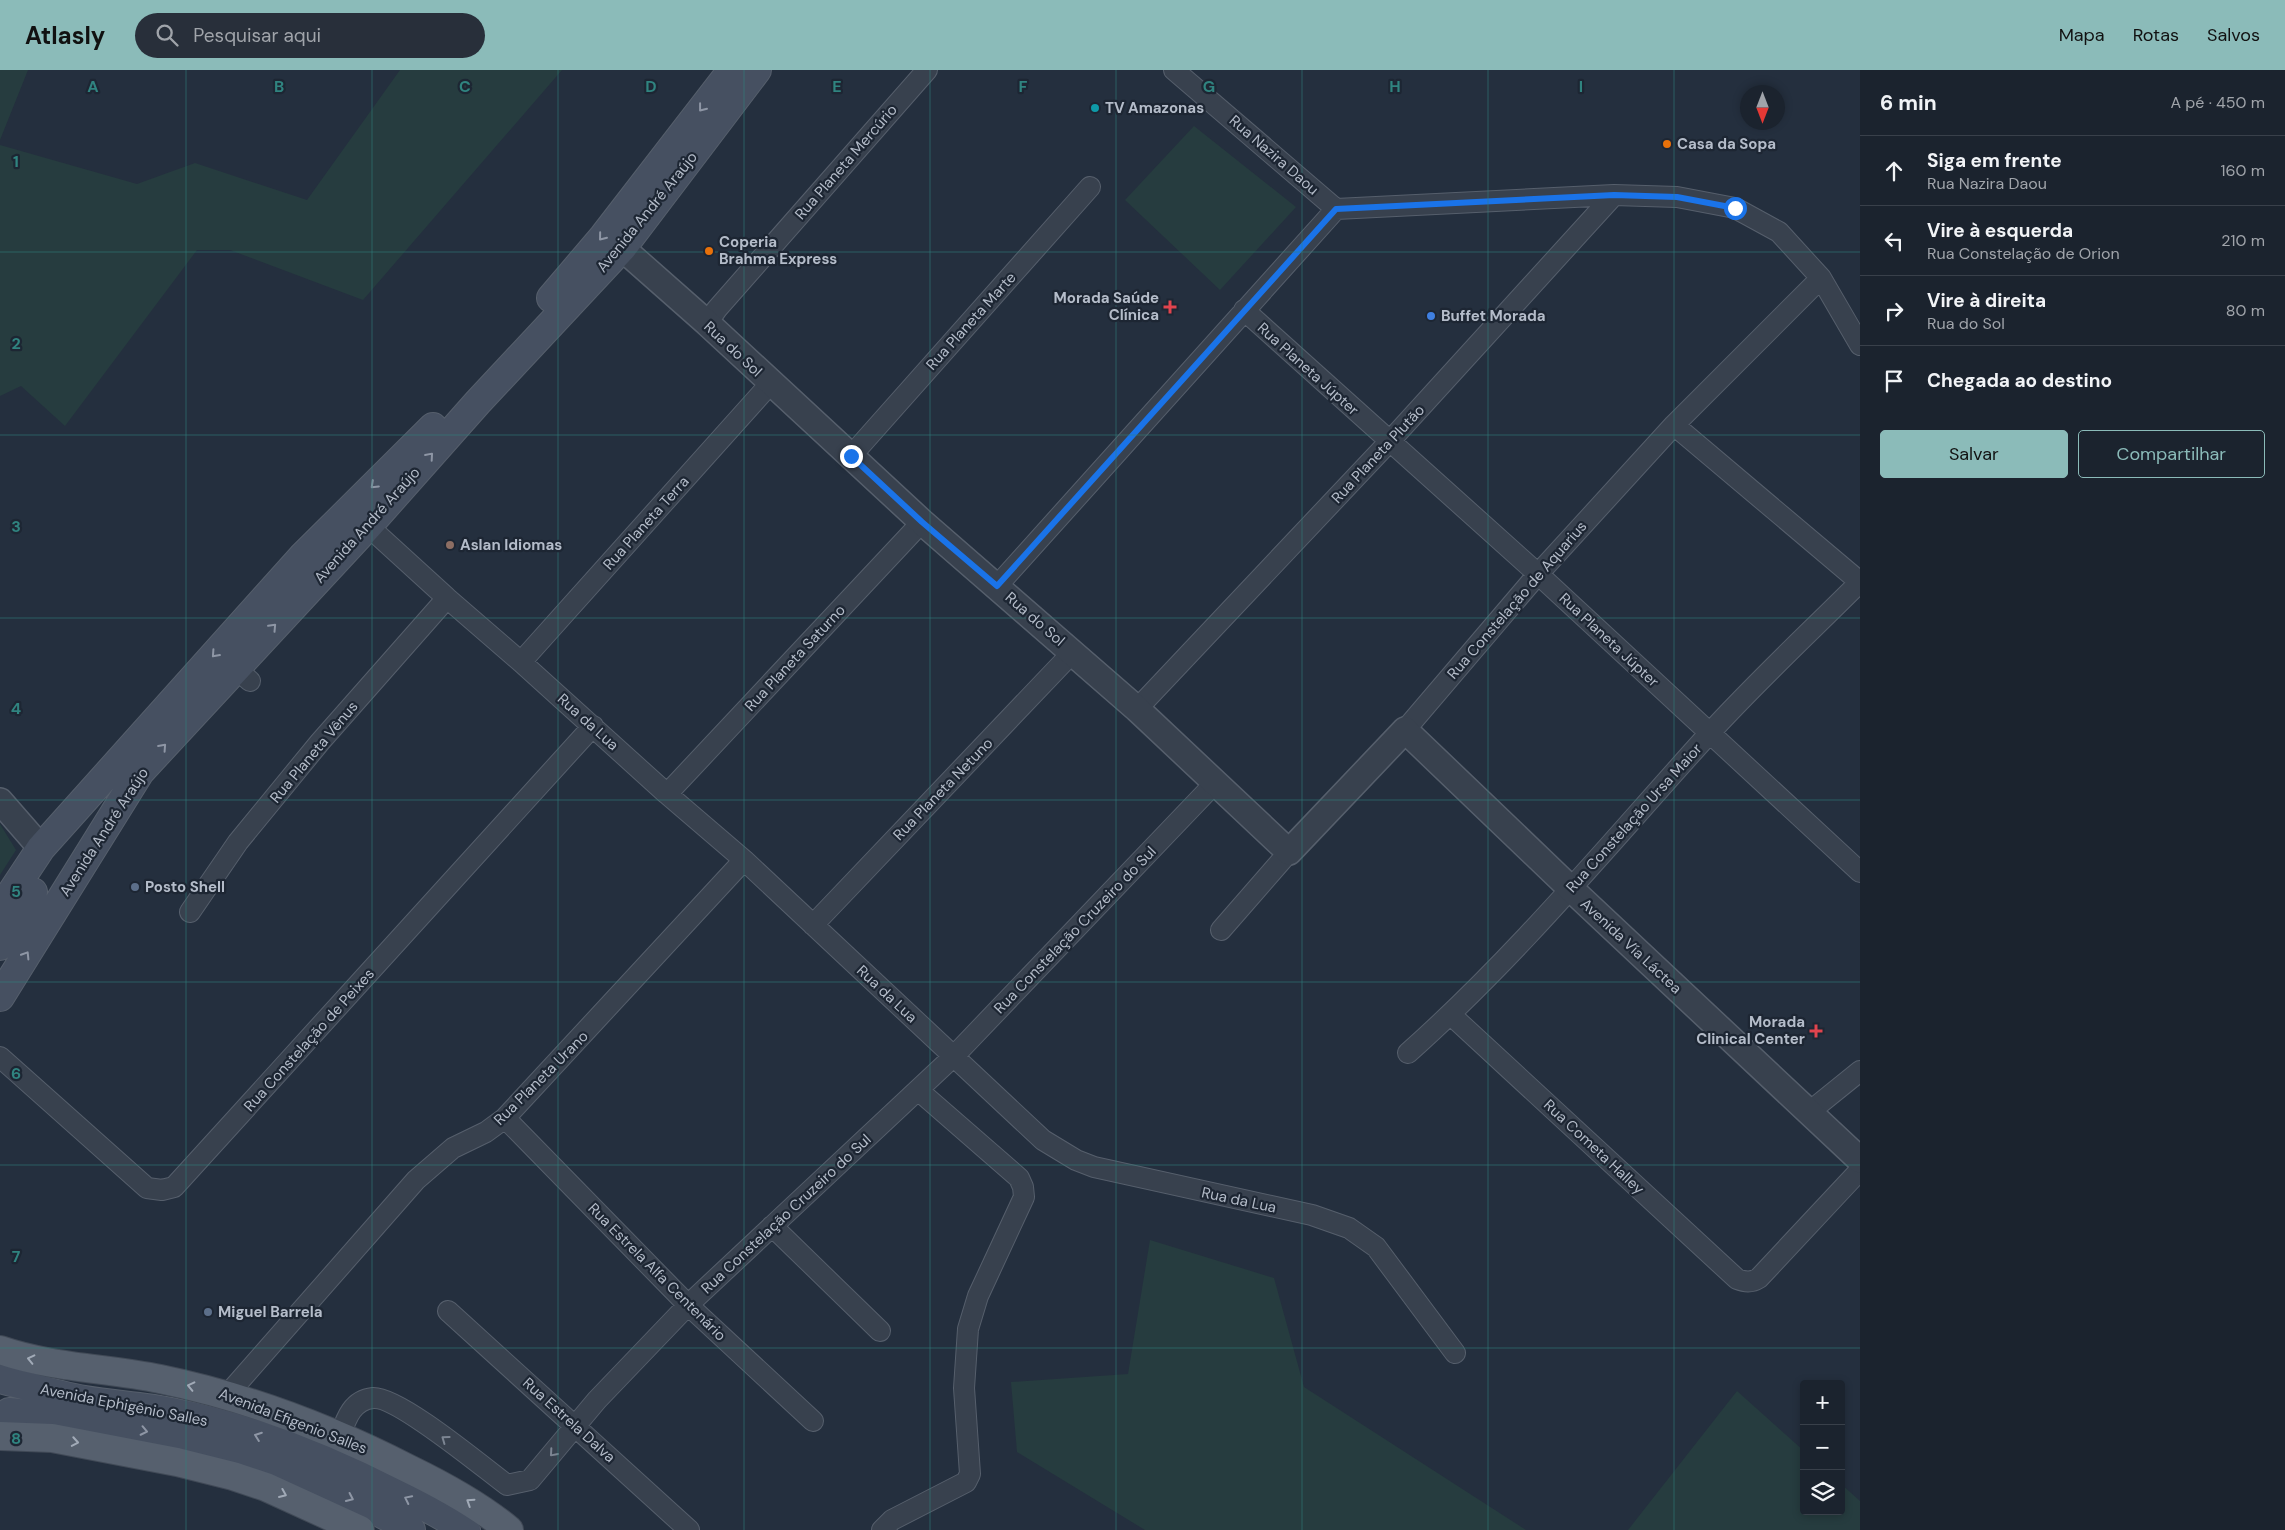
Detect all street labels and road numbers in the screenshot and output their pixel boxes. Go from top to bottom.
street label: Rua Planeta Mercúrio [790,100,902,224]
street label: Rua Nazira Daou [1225,111,1323,199]
street label: Avenida André Araújo [592,148,702,276]
street label: Rua Planeta Marte [922,268,1020,374]
street label: Rua do Sol [700,317,766,381]
street label: Rua Planeta Júpter [1253,318,1363,420]
street label: Rua Planeta Plutão [1327,400,1429,508]
street label: Avenida André Araújo [310,463,425,587]
street label: Rua Planeta Terra [599,472,693,574]
street label: Rua Constelação de Aquarius [1443,517,1591,683]
street label: Rua do Sol [1001,588,1069,650]
street label: Rua Planeta Júpter [1555,588,1664,692]
street label: Rua Planeta Saturno [740,600,850,716]
street label: Rua da Lua [553,689,623,755]
street label: Rua Planeta Vênus [265,697,363,807]
street label: Rua Planeta Netuno [889,733,997,845]
street label: Rua Constelação Ursa Maior [1562,739,1707,897]
street label: Avenida André Araújo [55,764,153,900]
street label: Rua Constelação Cruzeiro do Sul [990,842,1160,1018]
street label: Avenida Vía Láctea [1576,894,1686,998]
street label: Rua da Lua [852,961,922,1027]
street label: Rua Constelação de Peixes [239,964,379,1116]
street label: Rua Planeta Urano [489,1026,593,1130]
street label: Rua Cometa Halley [1539,1095,1649,1199]
street label: Rua Constelação Cruzeiro do Sul [697,1130,875,1298]
street label: Rua da Lua [1200,1182,1278,1218]
street label: Rua Estrela Alfa Centenário [584,1199,730,1345]
street label: Rua Estrela Dalva [518,1373,620,1467]
street label: Avenida Ephigênio Salles [38,1379,210,1431]
street label: Avenida Efigenio Salles [216,1383,370,1459]

